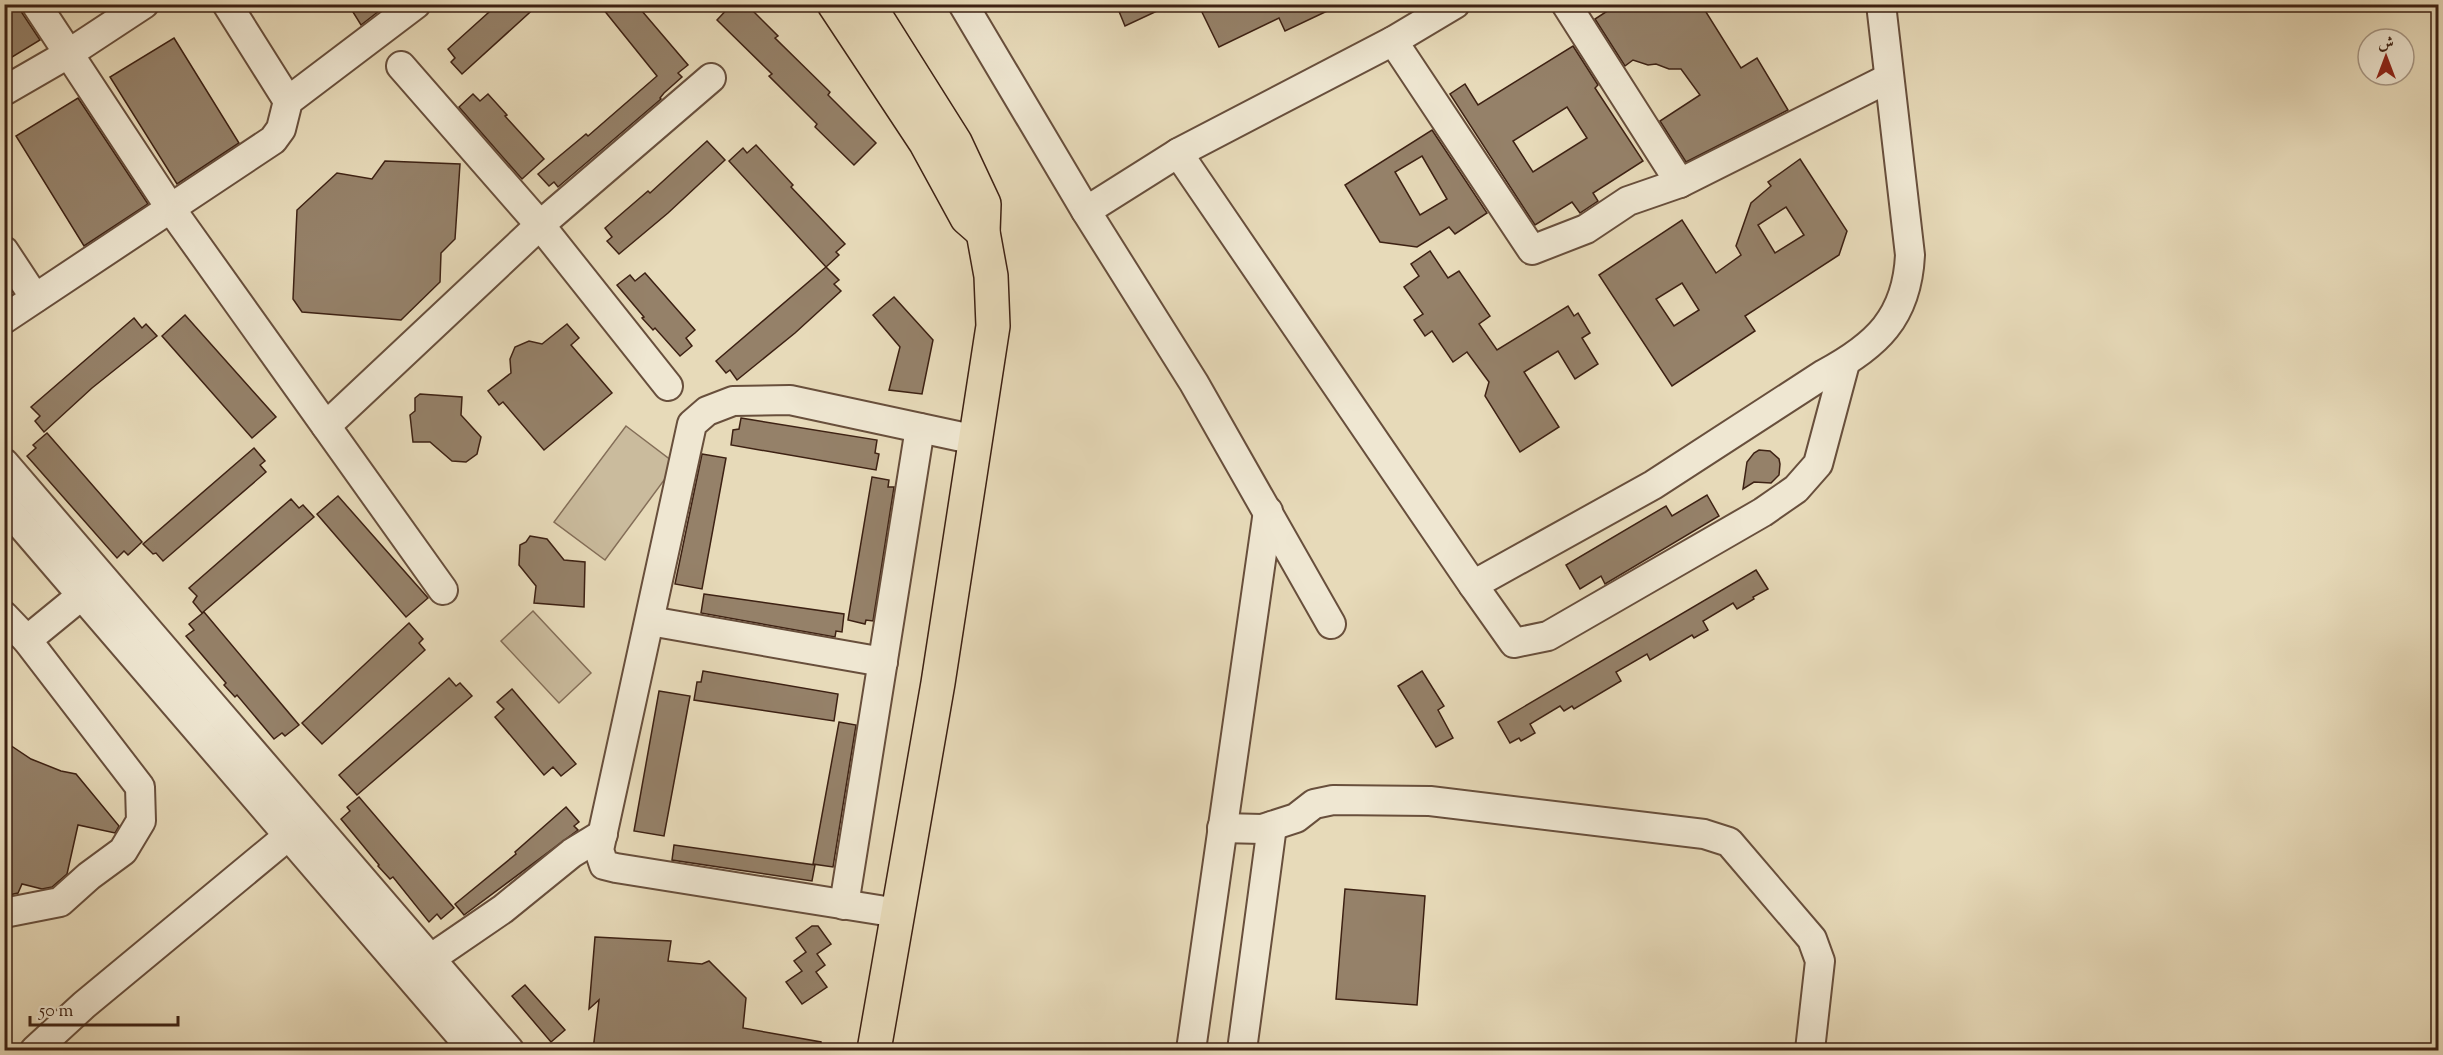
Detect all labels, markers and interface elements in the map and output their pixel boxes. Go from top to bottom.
north arrow [2356,27,2416,87]
text: ش [2378,33,2394,56]
scale bar [30,989,178,1027]
text: 50 m [38,999,74,1025]

